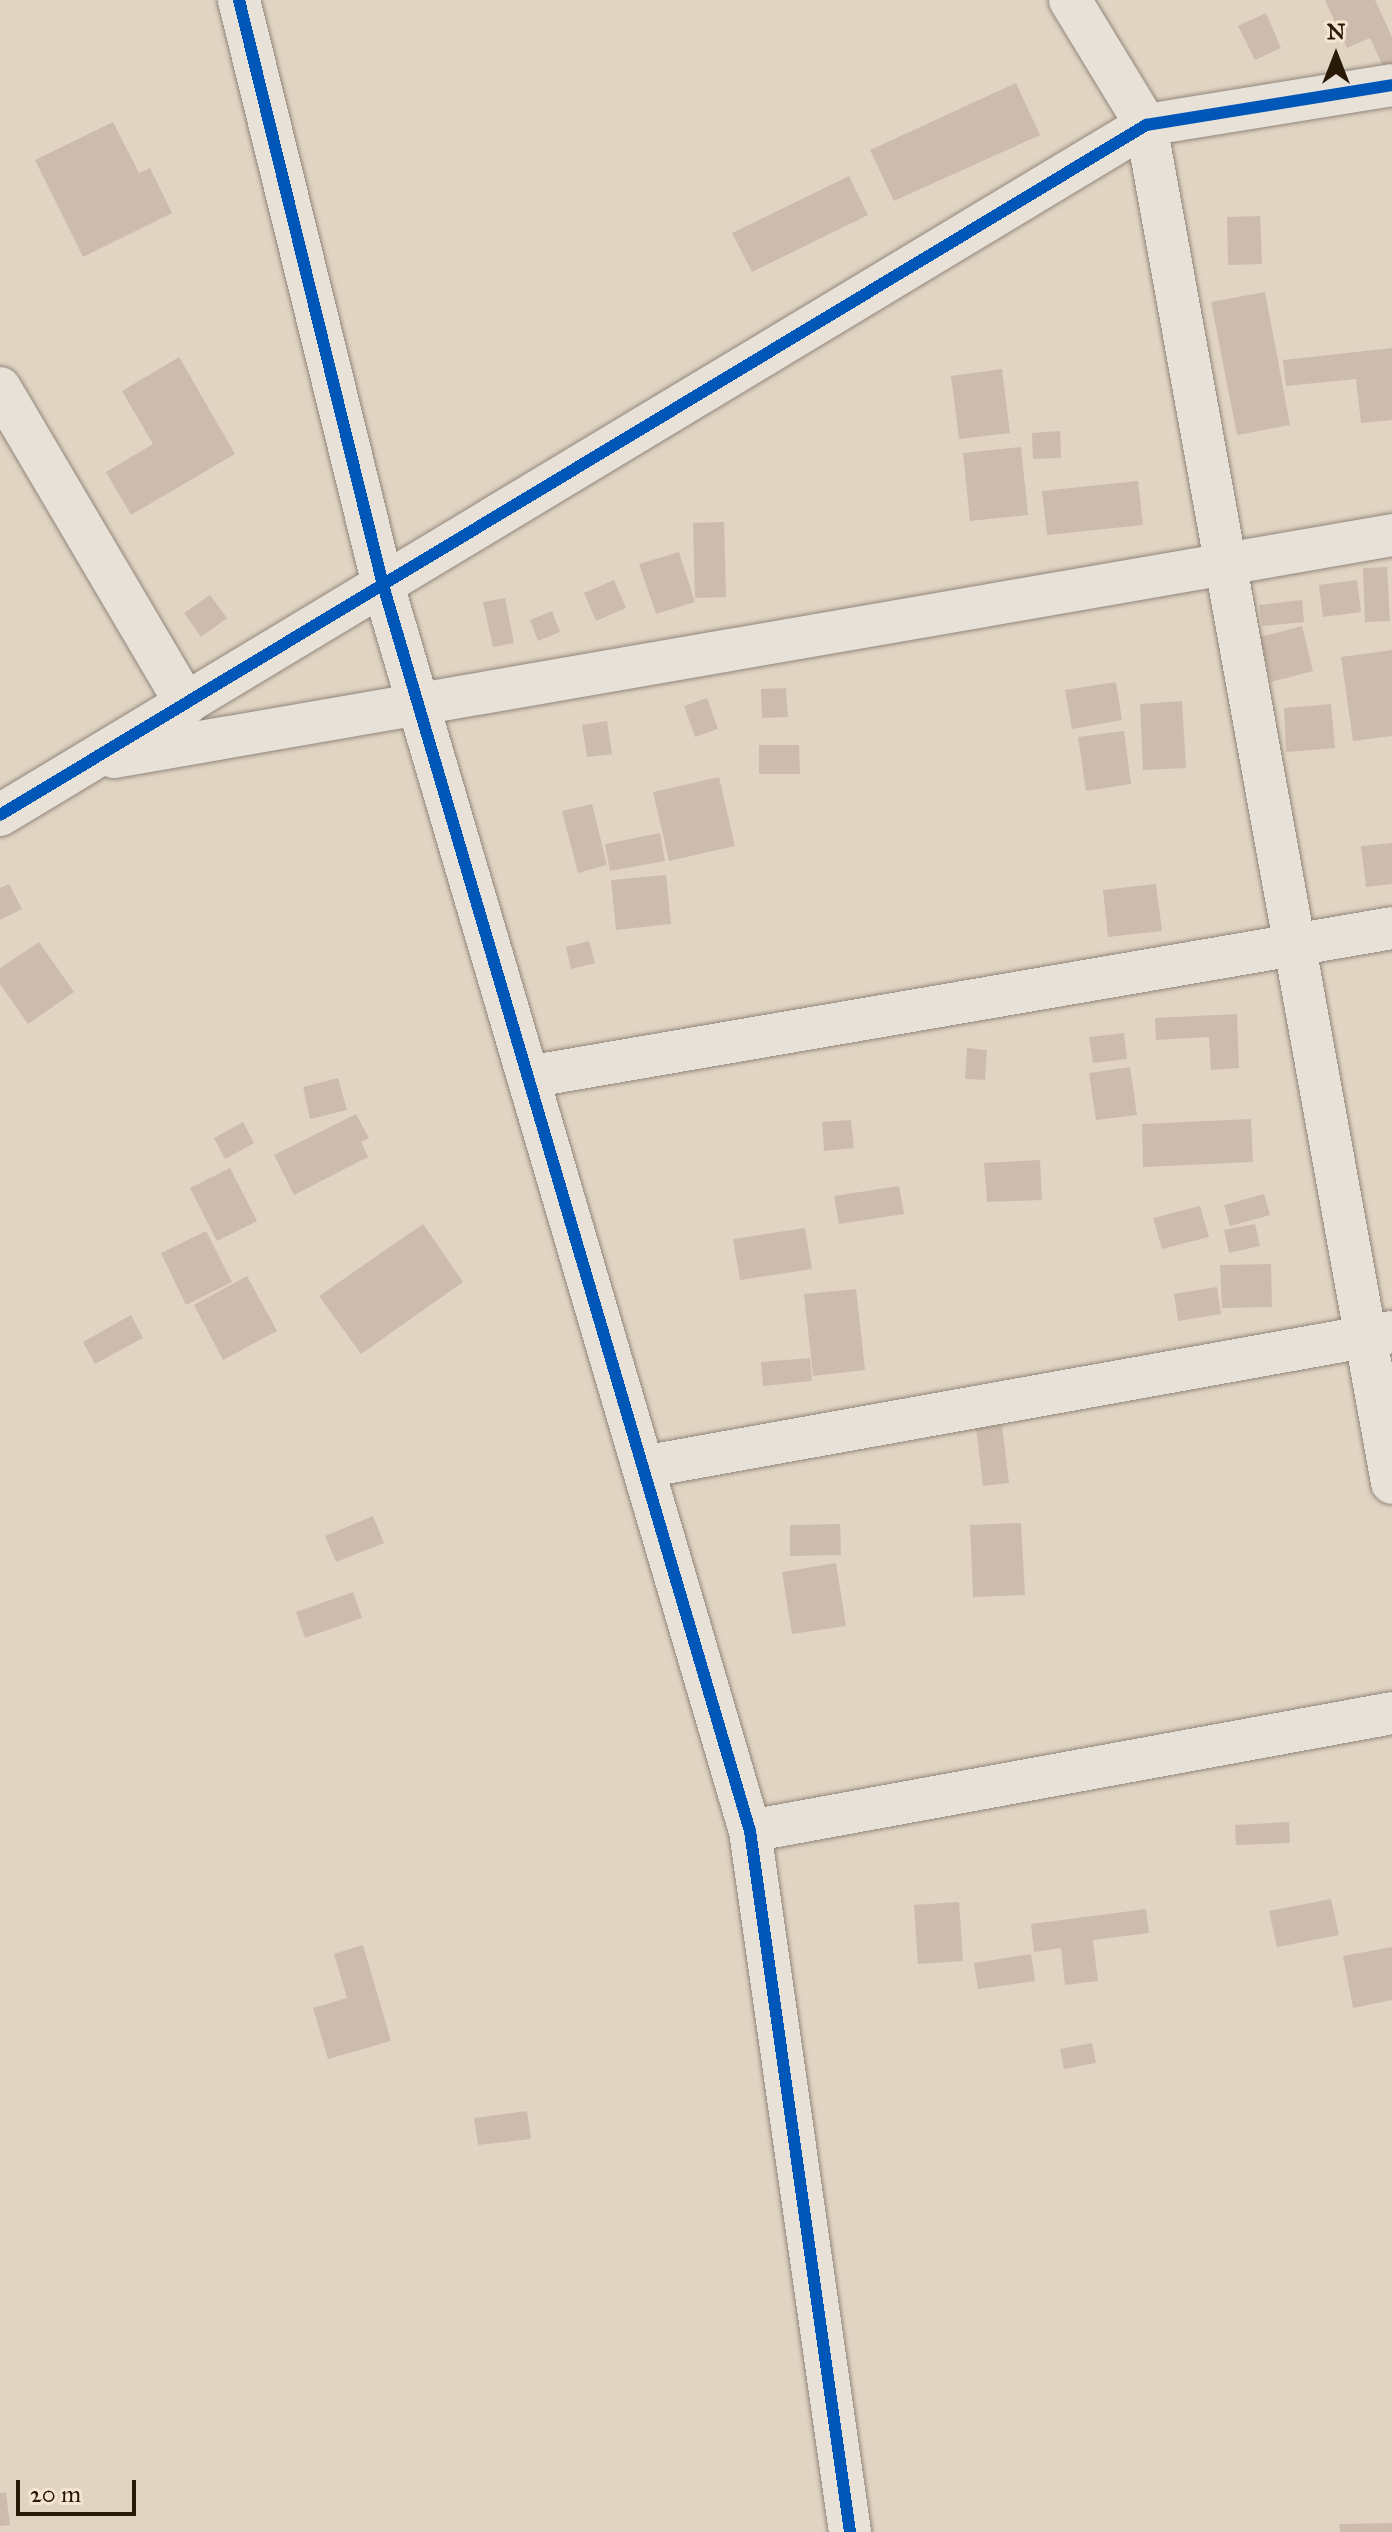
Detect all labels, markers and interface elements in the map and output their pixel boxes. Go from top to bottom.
north arrow [1296,16,1376,96]
text: N [1327,18,1345,45]
scale bar [20,2464,140,2514]
text: 20 m [30,2479,81,2509]

